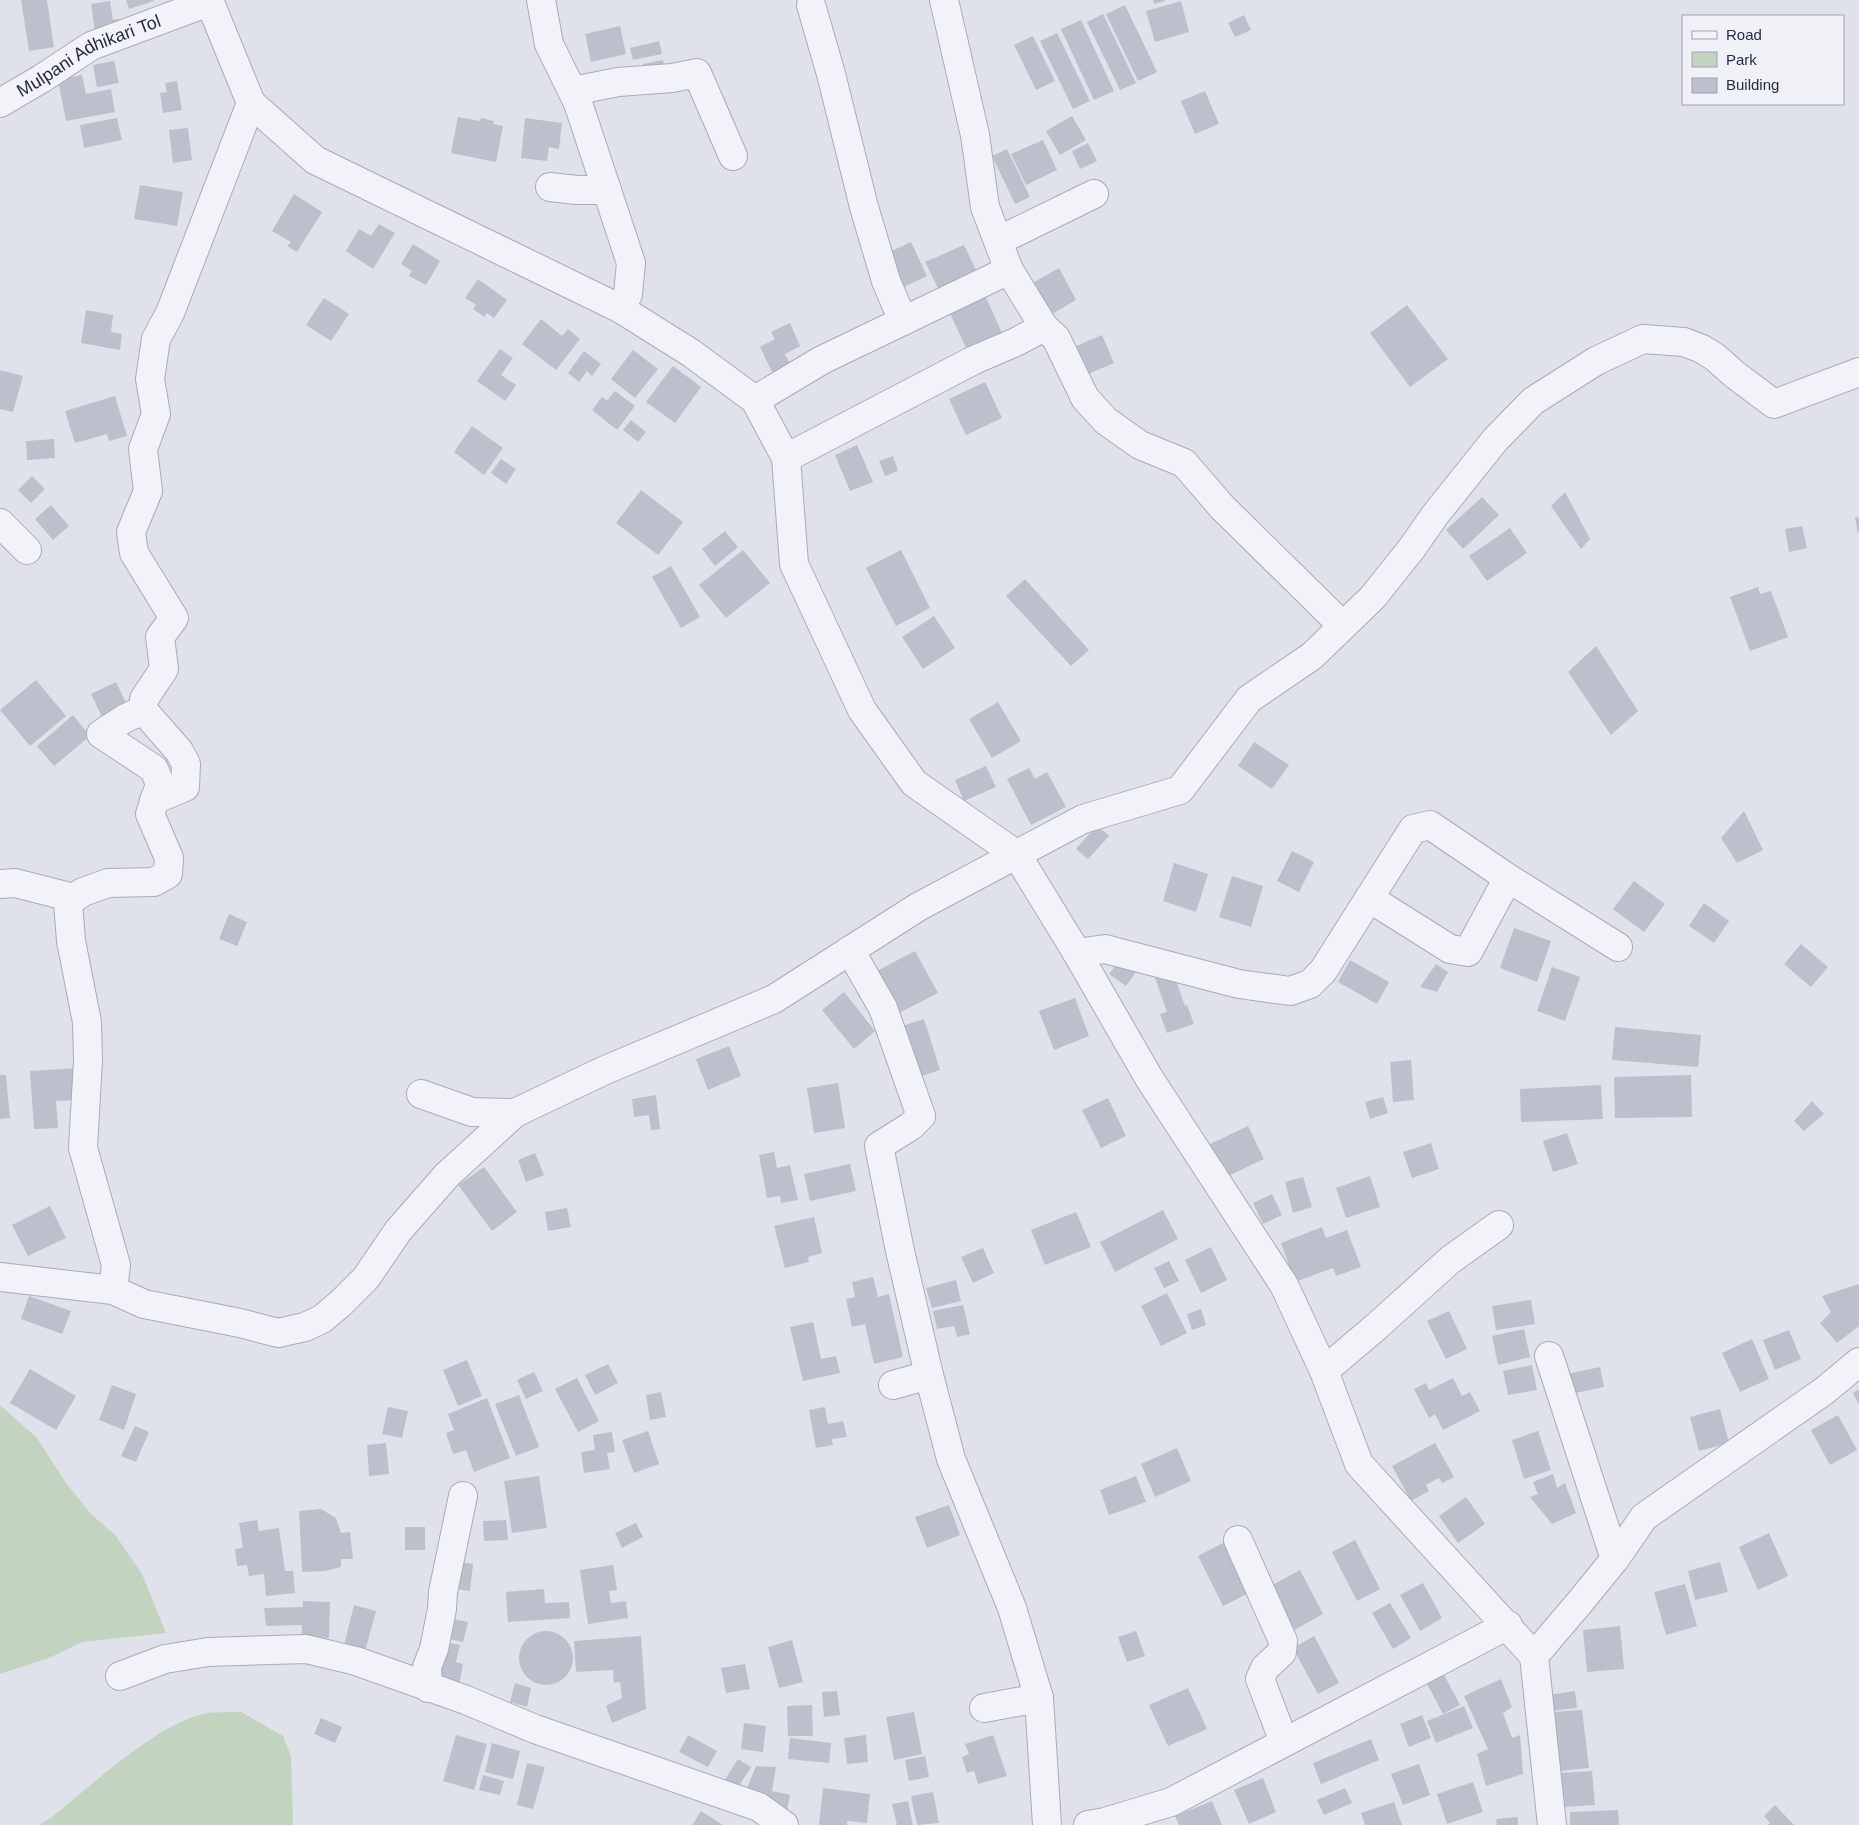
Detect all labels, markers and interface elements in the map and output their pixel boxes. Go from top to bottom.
street label: Mulpani Adhikari Tol [13,11,163,101]
legend [1682,15,1844,105]
text: Road [1726,26,1762,43]
text: Park [1726,51,1757,68]
text: Building [1726,76,1779,93]

